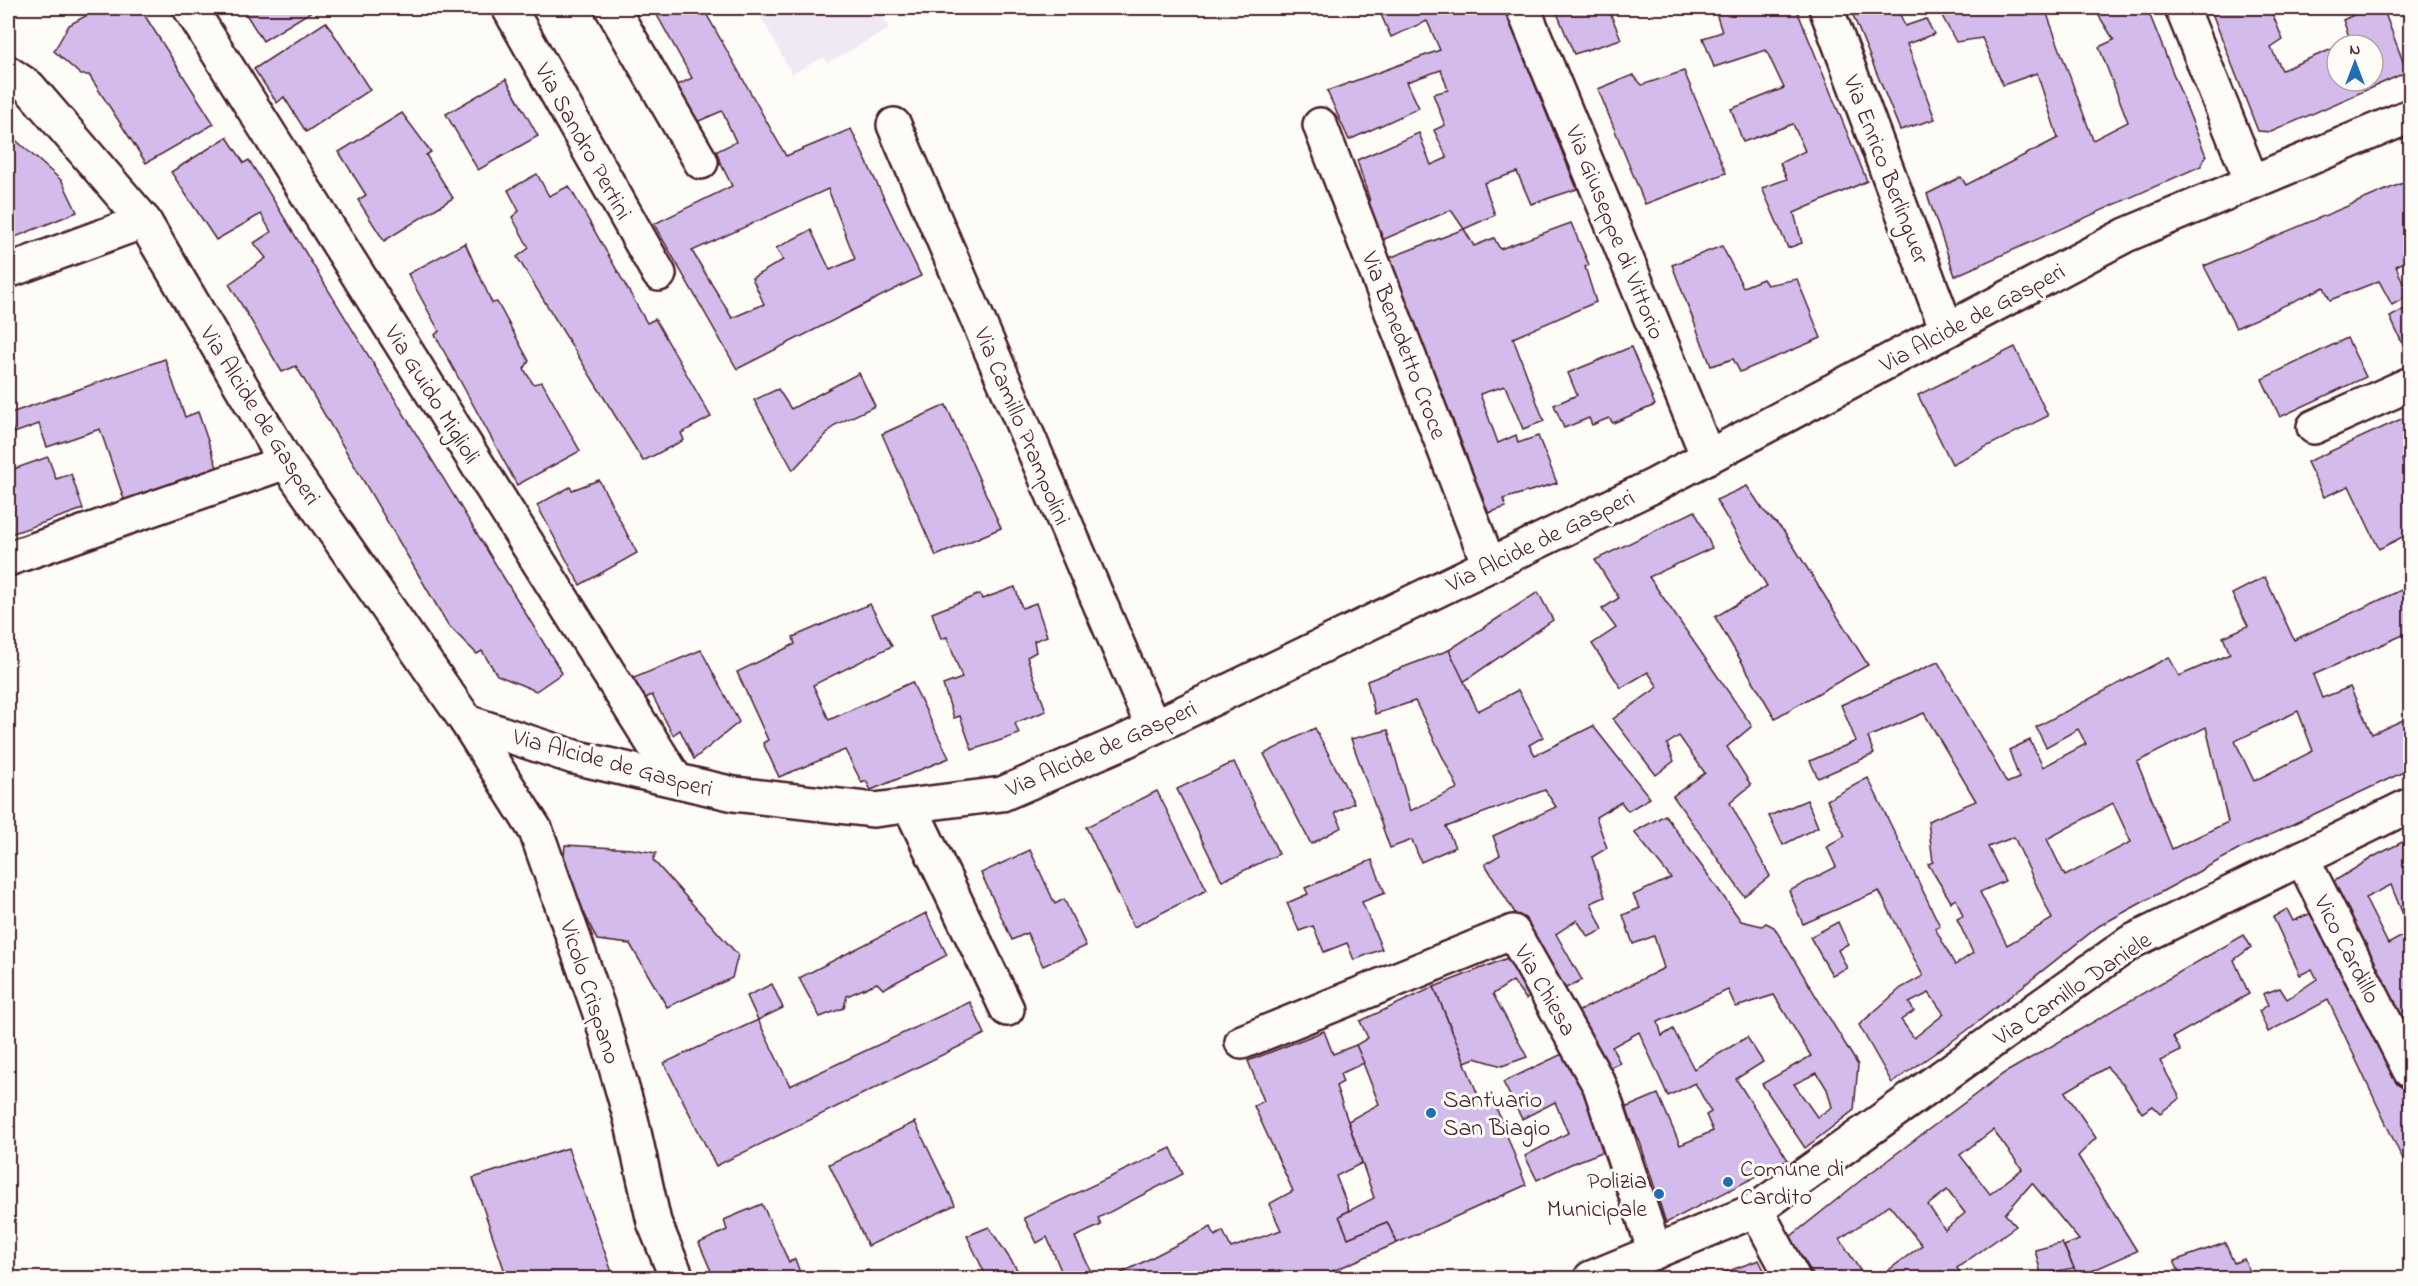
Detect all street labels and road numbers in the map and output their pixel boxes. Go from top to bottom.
street label: Via Sandro Pertini [524,57,639,227]
street label: Via Enrico Berlinguer [1832,69,1937,270]
street label: Via Giuseppe di Vittorio [1554,120,1673,345]
street label: Via Benedetto Croce [1350,246,1455,445]
street label: Via Alcide de Gasperi [1873,255,2072,383]
street label: Via Guido Miglioli [374,318,488,472]
street label: Via Alcide de Gasperi [189,319,328,513]
street label: Via Camillo Prampolini [963,322,1078,531]
street label: Via Alcide de Gasperi [1440,481,1641,604]
street label: Via Alcide de Gasperi [1000,692,1203,809]
street label: Via Alcide de Gasperi [507,721,716,808]
street label: Vico Cardillo [2303,889,2388,1011]
street label: Vicolo Crispano [549,915,628,1069]
street label: Via Camillo Daniele [1987,924,2160,1056]
street label: Via Chiesa [1503,938,1584,1044]

